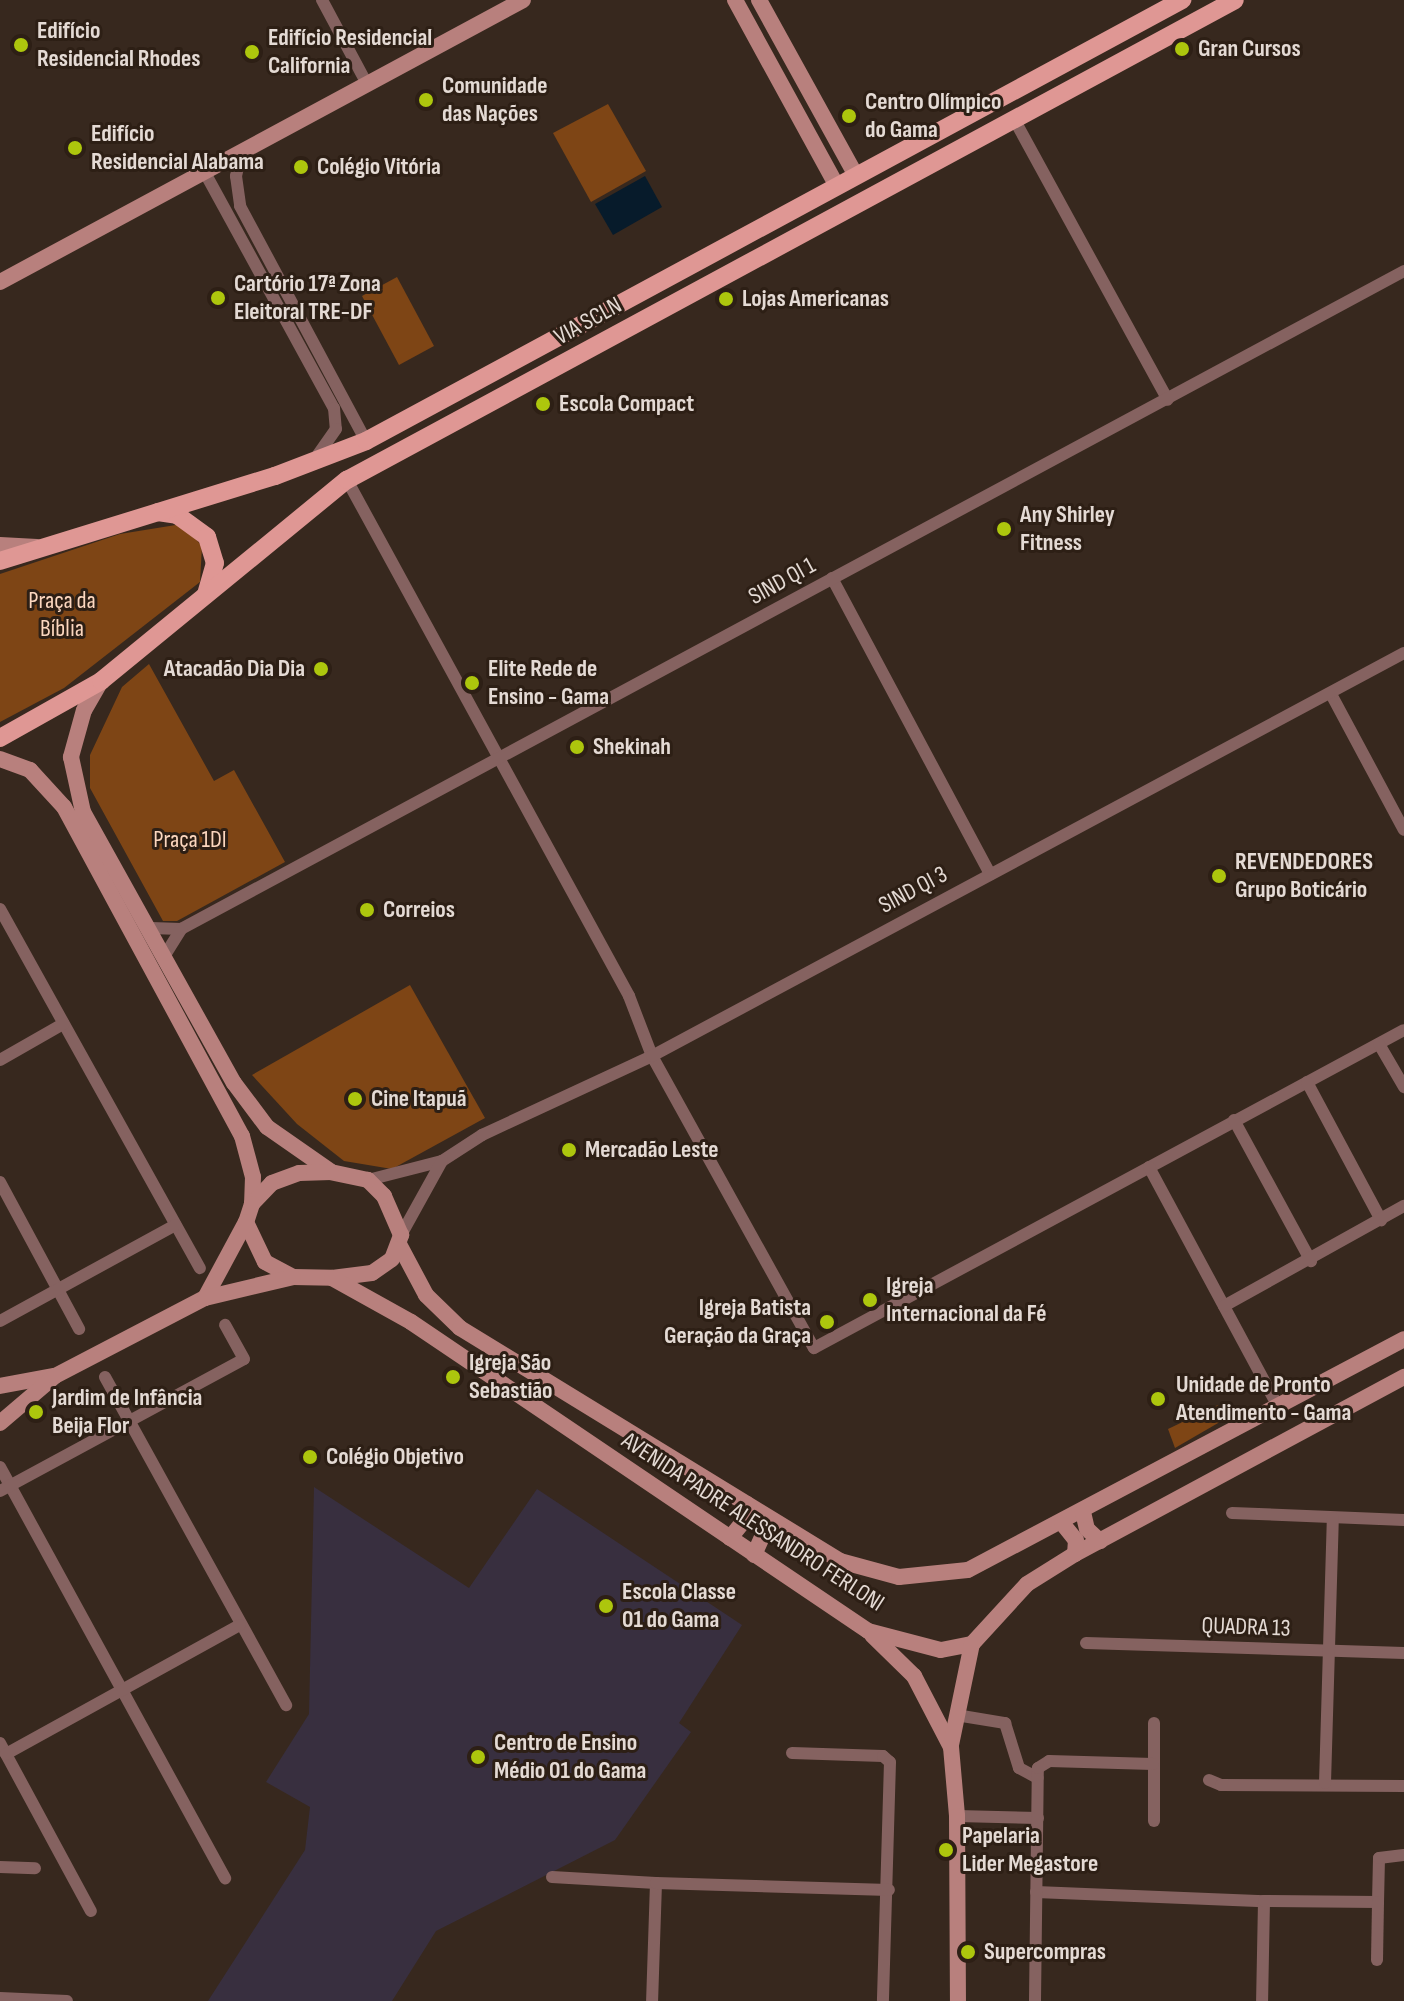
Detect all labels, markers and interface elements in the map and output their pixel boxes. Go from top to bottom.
place label: Edifício Residencial Rhodes [37,17,200,73]
place label: Edifício Residencial California [268,24,432,80]
place label: Gran Cursos [1198,35,1301,63]
marker: Edifício Residencial Rhodes [12,36,30,54]
marker: Gran Cursos [1173,40,1191,58]
marker: Edifício Residencial California [243,43,261,61]
place label: Comunidade das Nações [442,72,548,128]
place label: Centro Olímpico do Gama [865,88,1001,144]
marker: Comunidade das Nações [417,91,435,109]
marker: Centro Olímpico do Gama [840,107,858,125]
place label: Edifício Residencial Alabama [91,120,264,176]
marker: Edifício Residencial Alabama [66,139,84,157]
place label: Colégio Vitória [317,153,441,181]
marker: Colégio Vitória [292,158,310,176]
place label: Cartório 17ª Zona Eleitoral TRE-DF [234,270,381,326]
place label: Lojas Americanas [742,285,889,313]
marker: Cartório 17ª Zona Eleitoral TRE-DF [209,289,227,307]
marker: Lojas Americanas [717,290,735,308]
street label: VIA SCLN [549,291,627,351]
place label: Escola Compact [559,390,694,418]
marker: Escola Compact [534,395,552,413]
place label: Any Shirley Fitness [1020,501,1115,557]
marker: Any Shirley Fitness [995,520,1013,538]
street label: SIND QI 1 [744,551,820,611]
park label: Praça da Bíblia [28,587,96,643]
place label: Atacadão Dia Dia [164,655,305,683]
place label: Elite Rede de Ensino - Gama [488,655,609,711]
marker: Atacadão Dia Dia [312,660,330,678]
marker: Elite Rede de Ensino - Gama [463,674,481,692]
place label: Shekinah [593,733,671,761]
marker: Shekinah [568,738,586,756]
park label: Praça 1DI [153,826,227,854]
place label: REVENDEDORES Grupo Boticário [1235,848,1373,904]
street label: SIND QI 3 [874,860,952,920]
marker: REVENDEDORES Grupo Boticário [1210,867,1228,885]
place label: Correios [383,896,455,924]
marker: Correios [358,901,376,919]
place label: Cine Itapuã [371,1085,467,1113]
marker: Cine Itapuã [346,1090,364,1108]
place label: Mercadão Leste [585,1136,719,1164]
marker: Mercadão Leste [560,1141,578,1159]
place label: Igreja Internacional da Fé [886,1272,1046,1328]
marker: Igreja Internacional da Fé [861,1291,879,1309]
place label: Igreja Batista Geração da Graça [664,1294,811,1350]
marker: Igreja Batista Geração da Graça [818,1313,836,1331]
place label: Igreja São Sebastião [469,1349,553,1405]
marker: Igreja São Sebastião [444,1368,462,1386]
place label: Unidade de Pronto Atendimento - Gama [1176,1371,1351,1427]
place label: Jardim de Infância Beija Flor [52,1384,202,1440]
marker: Unidade de Pronto Atendimento - Gama [1147,1388,1169,1410]
marker: Jardim de Infância Beija Flor [27,1403,45,1421]
street label: AVENIDA PADRE ALESSANDRO FERLONI [616,1426,890,1618]
place label: Colégio Objetivo [326,1443,464,1471]
marker: Colégio Objetivo [301,1448,319,1466]
place label: Escola Classe 01 do Gama [622,1578,736,1634]
marker: Escola Classe 01 do Gama [597,1597,615,1615]
street label: QUADRA 13 [1201,1611,1291,1643]
place label: Centro de Ensino Médio 01 do Gama [494,1729,646,1785]
marker: Centro de Ensino Médio 01 do Gama [469,1748,487,1766]
place label: Papelaria Lider Megastore [962,1822,1098,1878]
marker: Papelaria Lider Megastore [937,1841,955,1859]
place label: Supercompras [984,1938,1106,1966]
marker: Supercompras [959,1943,977,1961]

